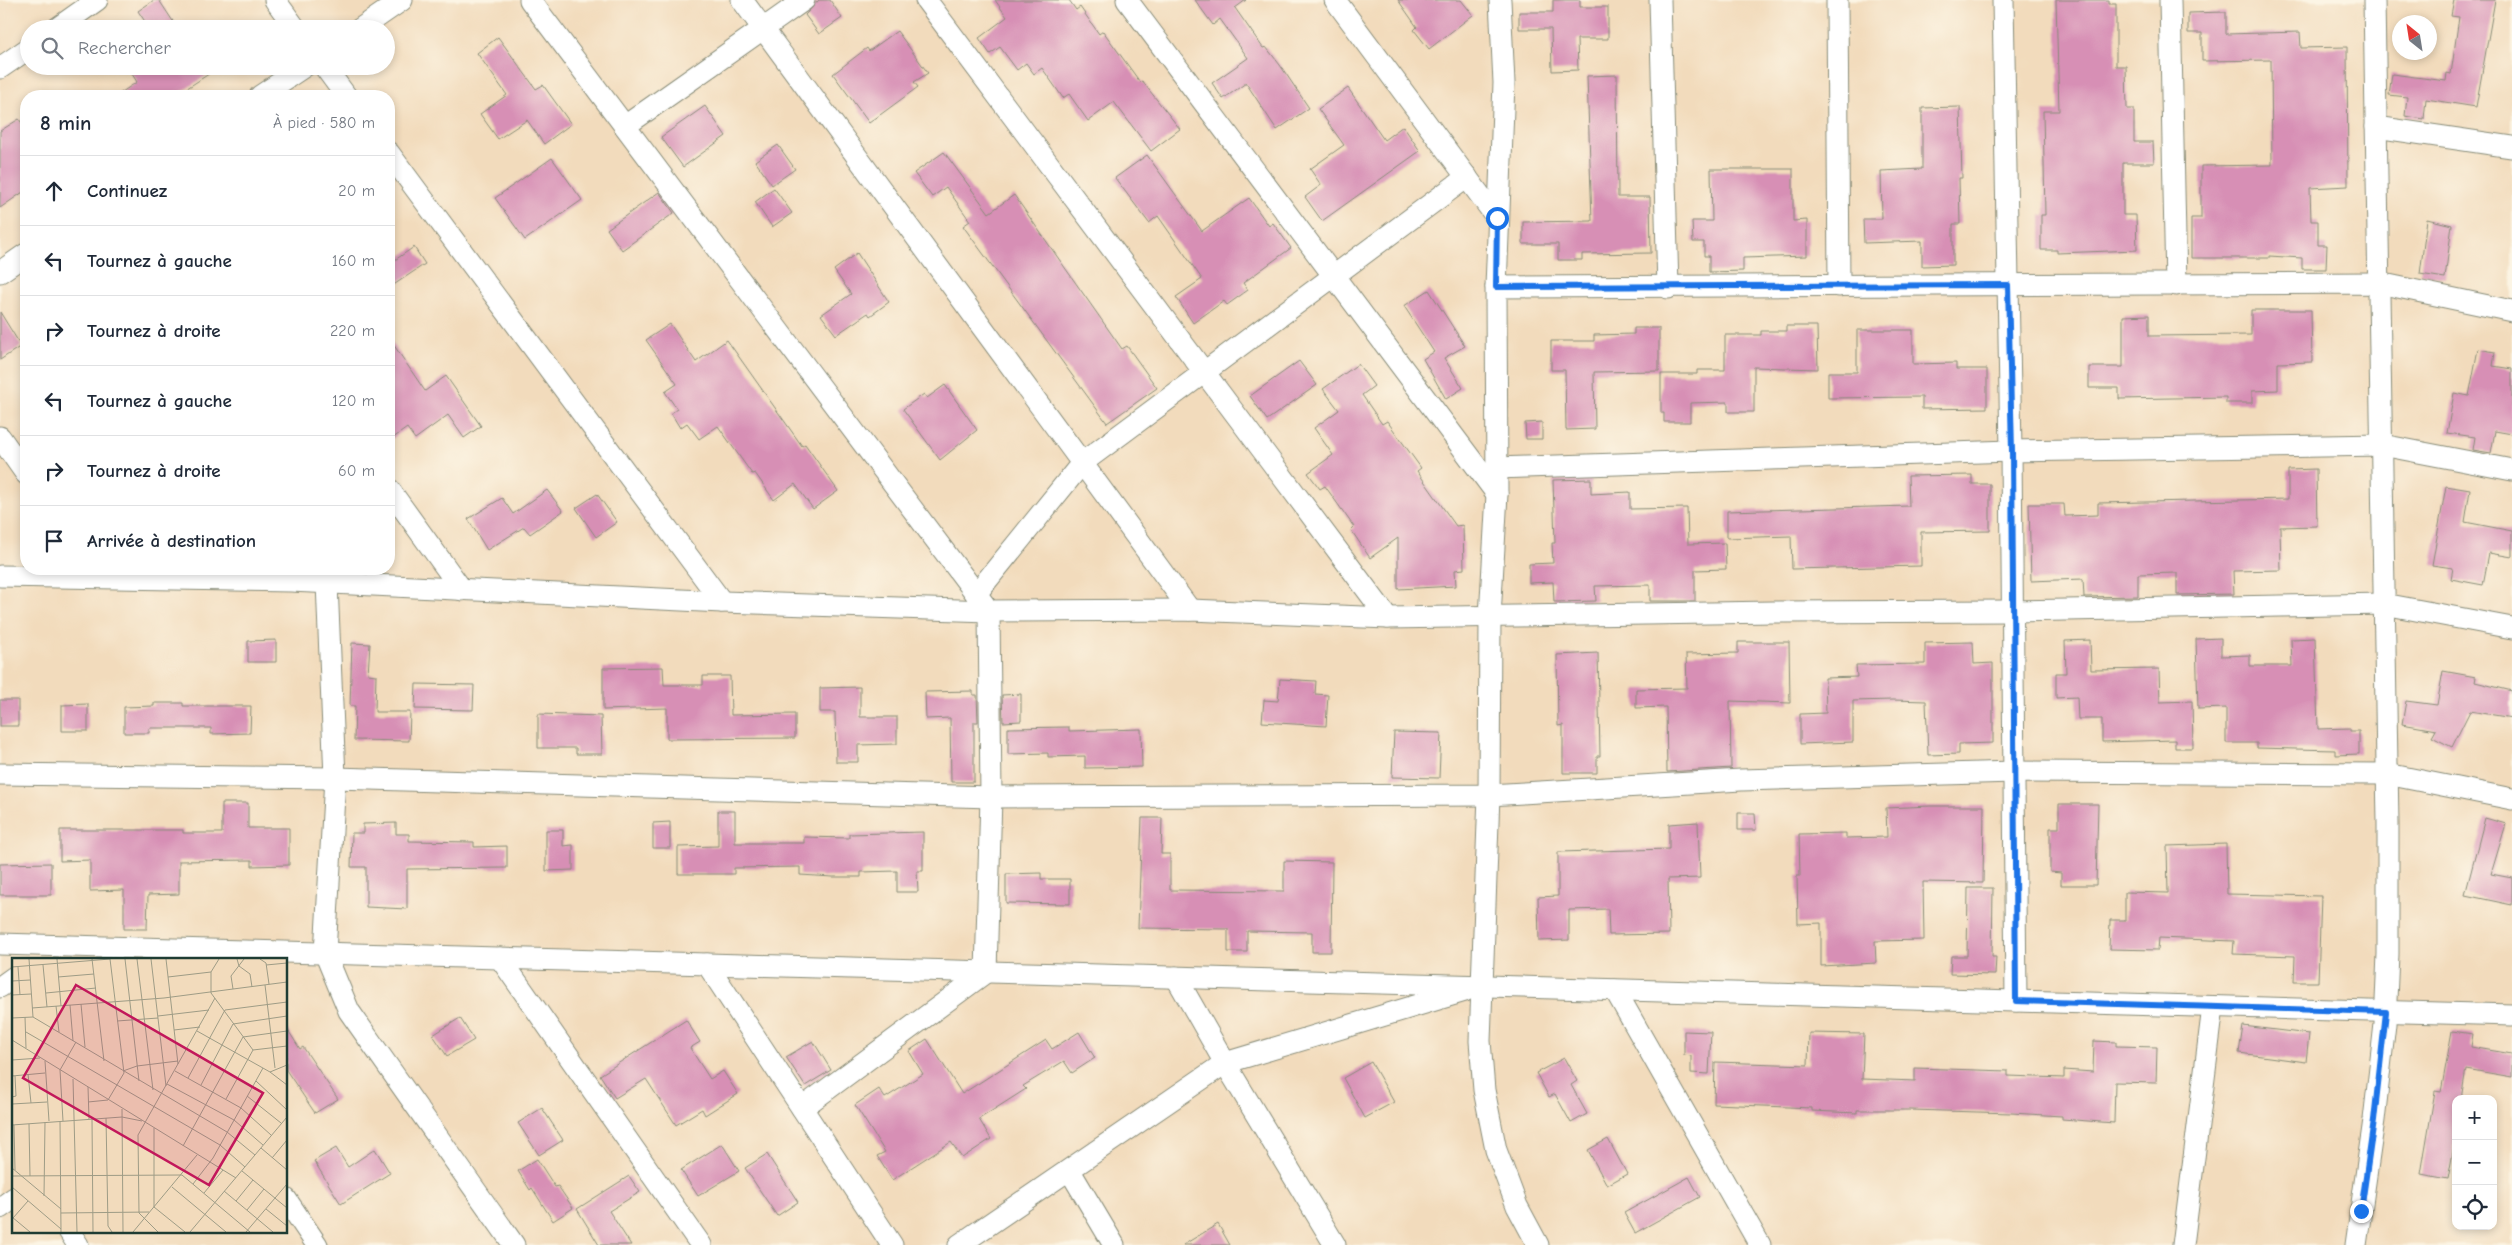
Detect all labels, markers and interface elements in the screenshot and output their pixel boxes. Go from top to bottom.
north arrow [2392,15,2437,60]
search box [20,20,395,75]
icon: search [38,34,66,62]
text: Rechercher [78,37,171,59]
text: 8 min [40,111,91,135]
text: À pied · 580 m [273,114,375,132]
icon: ahead [40,177,68,205]
text: Continuez [87,180,167,202]
text: 20 m [338,182,375,200]
route start [1486,207,1509,230]
icon: left [40,247,68,275]
text: Tournez à gauche [87,250,232,272]
text: 160 m [332,252,375,270]
icon: right [40,317,68,345]
text: Tournez à droite [87,320,221,342]
text: 220 m [330,322,375,340]
icon: left [40,387,68,415]
text: Tournez à gauche [87,390,232,412]
text: 120 m [332,392,375,410]
icon: right [40,457,68,485]
text: Tournez à droite [87,460,221,482]
text: 60 m [338,462,375,480]
icon: arrive [40,527,68,555]
text: Arrivée à destination [87,530,256,552]
inset map [12,958,288,1232]
map controls [2452,1095,2497,1230]
button: + [2452,1095,2497,1140]
button: − [2452,1140,2497,1185]
button: locate [2452,1185,2497,1230]
route end [2350,1200,2373,1223]

